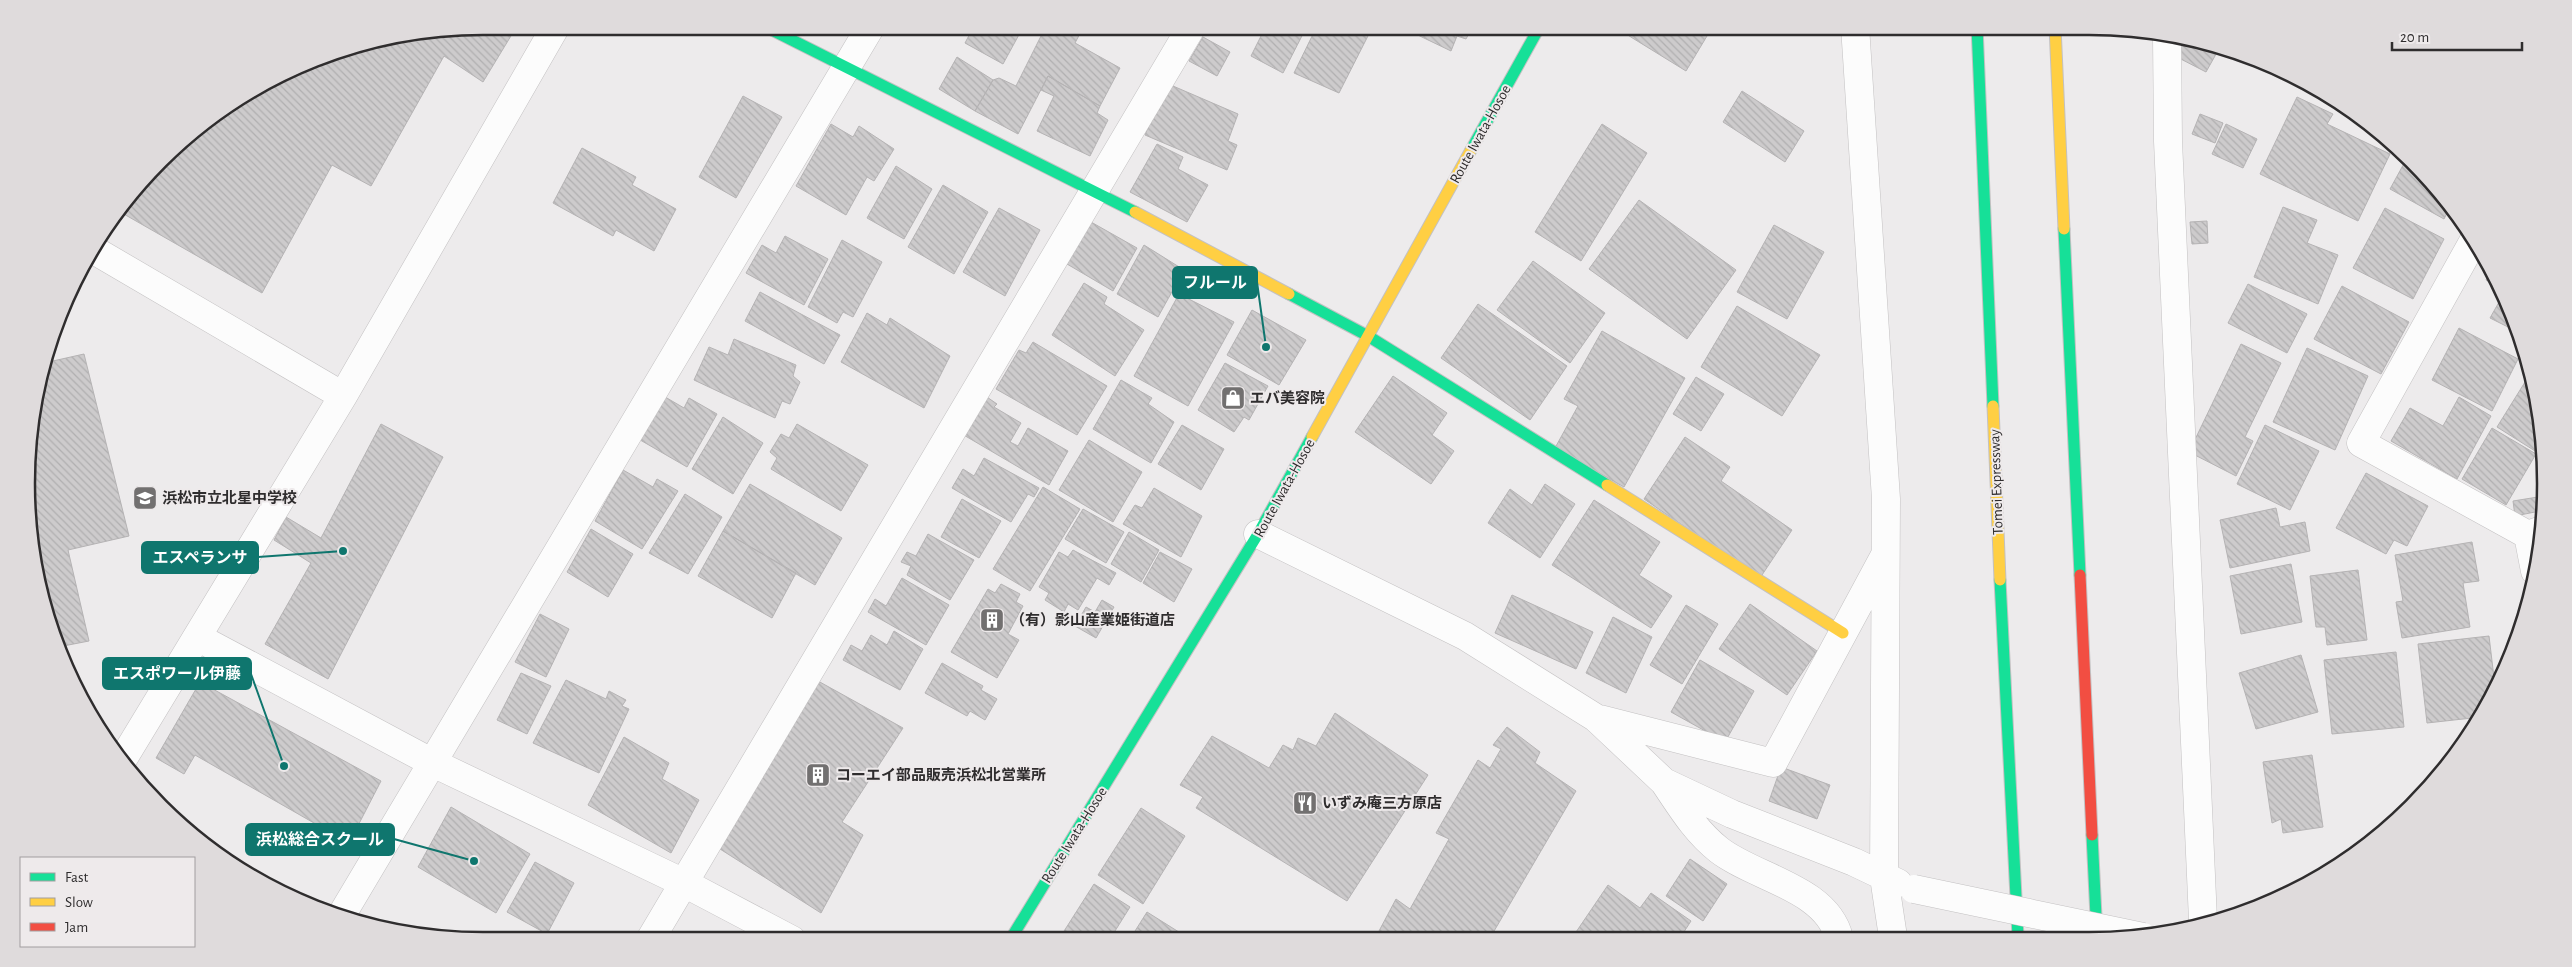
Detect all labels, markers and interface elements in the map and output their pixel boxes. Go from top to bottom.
scale bar [2392,20,2522,52]
text: 20 m [2400,30,2429,45]
street label: Route Iwata-Hosoe [1447,82,1514,186]
callout: フルール [1173,267,1257,298]
text: フルール [1183,275,1247,291]
shop icon: エバ美容院 [1220,385,1246,411]
place label: エバ美容院 [1250,390,1325,406]
street label: Tomei Expressway [1987,428,2006,535]
street label: Route Iwata-Hosoe [1251,436,1318,540]
school or university icon: 浜松市立北星中学校 [132,485,158,511]
place label: 浜松市立北星中学校 [162,490,297,506]
callout: エスペランサ [142,542,258,573]
text: エスペランサ [153,550,247,566]
building icon: （有）影山産業姫街道店 [979,607,1005,633]
place label: （有）影山産業姫街道店 [1010,612,1175,628]
callout: エスポワール伊藤 [103,658,251,689]
text: エスポワール伊藤 [113,665,241,682]
building icon: コーエイ部品販売浜松北営業所 [805,762,831,788]
place label: コーエイ部品販売浜松北営業所 [836,767,1046,783]
street label: Route Iwata-Hosoe [1039,785,1110,886]
restaurant icon: いずみ庵三方原店 [1292,790,1318,816]
place label: いずみ庵三方原店 [1322,795,1442,811]
callout: 浜松総合スクール [246,824,394,855]
text: 浜松総合スクール [256,830,384,848]
legend [20,857,195,947]
text: Fast [65,870,89,885]
text: Slow [65,895,93,910]
text: Jam [65,920,88,935]

